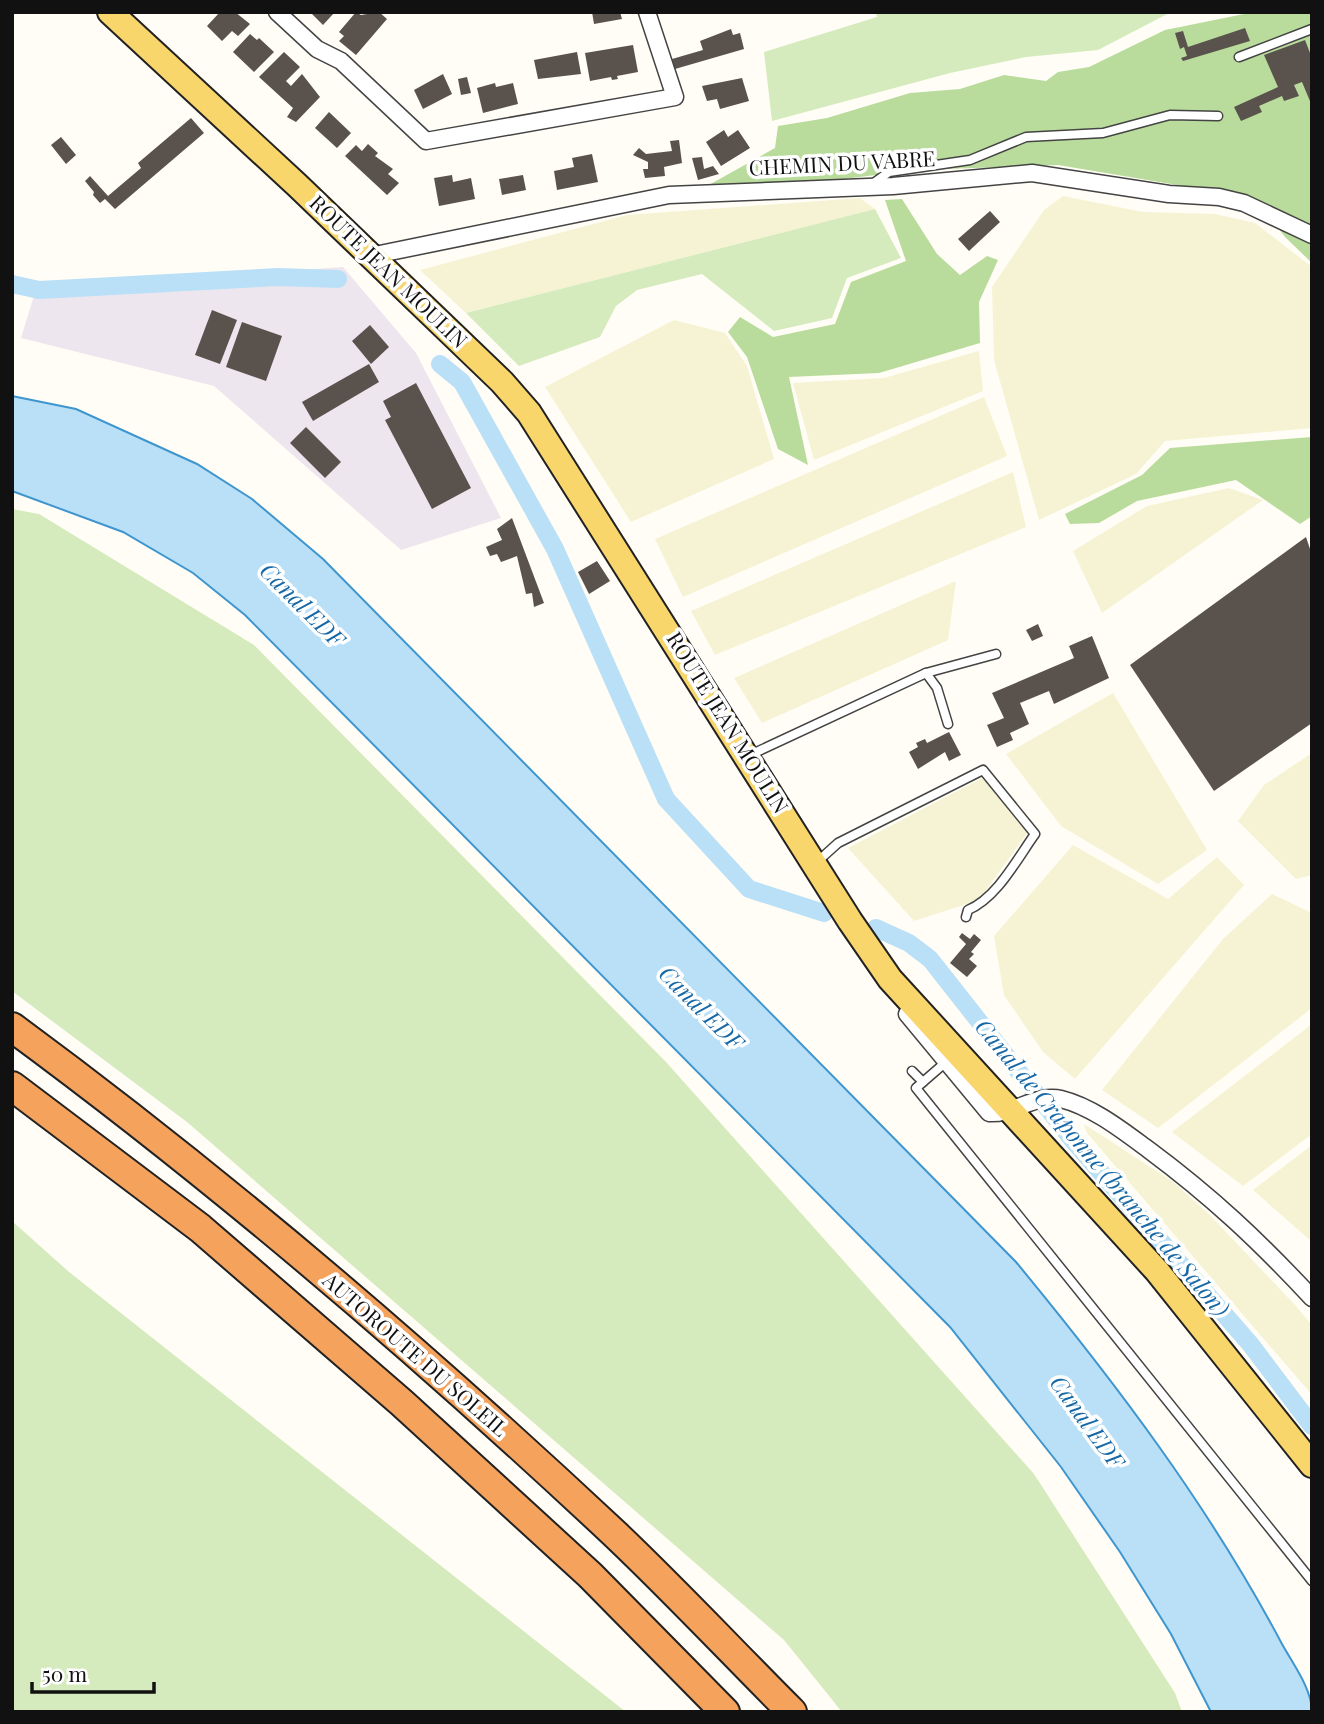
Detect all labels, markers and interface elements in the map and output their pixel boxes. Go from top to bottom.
street label: CHEMIN DU VABRE [748,143,936,181]
street label: ROUTE JEAN MOULIN [304,188,474,353]
water label: Canal EDF [254,555,354,654]
street label: ROUTE JEAN MOULIN [661,626,796,818]
water label: Canal EDF [653,958,753,1057]
water label: Canal de Craponne (branche de Salon) [969,1012,1237,1323]
street label: AUTOROUTE DU SOLEIL [317,1265,515,1442]
water label: Canal EDF [1044,1368,1134,1475]
scale bar [32,1650,154,1694]
text: 50 m [42,1659,88,1687]

